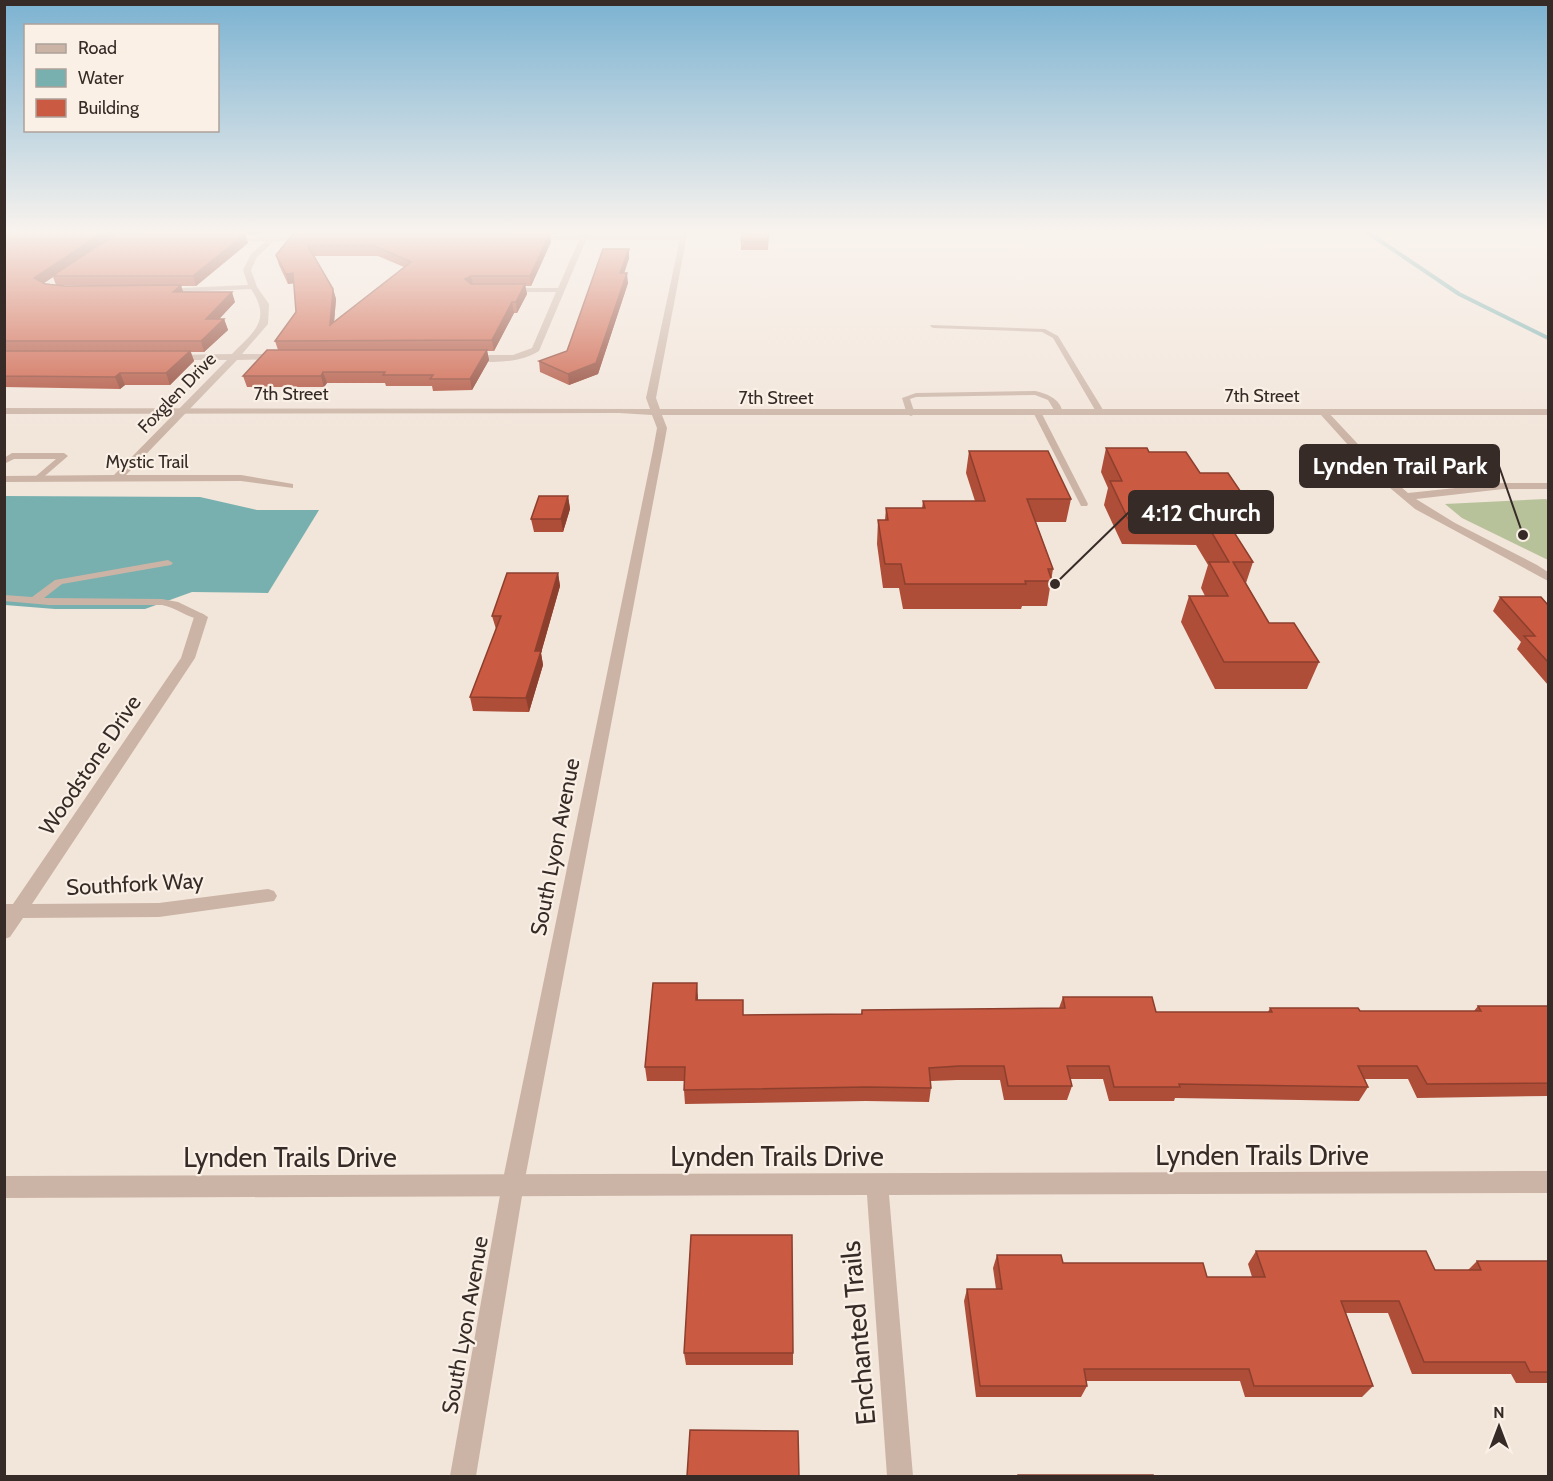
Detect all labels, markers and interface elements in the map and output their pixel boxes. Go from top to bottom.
legend [24,24,219,132]
text: Road [78,37,117,59]
text: Water [78,67,124,89]
text: Building [78,97,140,119]
street label: Foxglen Drive [133,348,221,438]
street label: 7th Street [253,383,329,405]
street label: 7th Street [1224,385,1300,407]
street label: 7th Street [738,387,814,409]
callout: Lynden Trail Park [1300,445,1499,487]
street label: Mystic Trail [105,451,189,473]
text: Lynden Trail Park [1312,451,1488,480]
callout: 4:12 Church [1129,491,1273,533]
text: 4:12 Church [1141,498,1261,527]
street label: Woodstone Drive [33,690,147,840]
street label: South Lyon Avenue [525,756,585,938]
street label: Southfork Way [65,867,205,901]
street label: Lynden Trails Drive [1155,1139,1369,1172]
street label: Lynden Trails Drive [670,1140,884,1173]
street label: Lynden Trails Drive [183,1141,397,1174]
street label: South Lyon Avenue [436,1234,494,1416]
street label: Enchanted Trails [834,1239,882,1427]
north arrow [1469,1397,1529,1457]
text: N [1493,1403,1505,1422]

